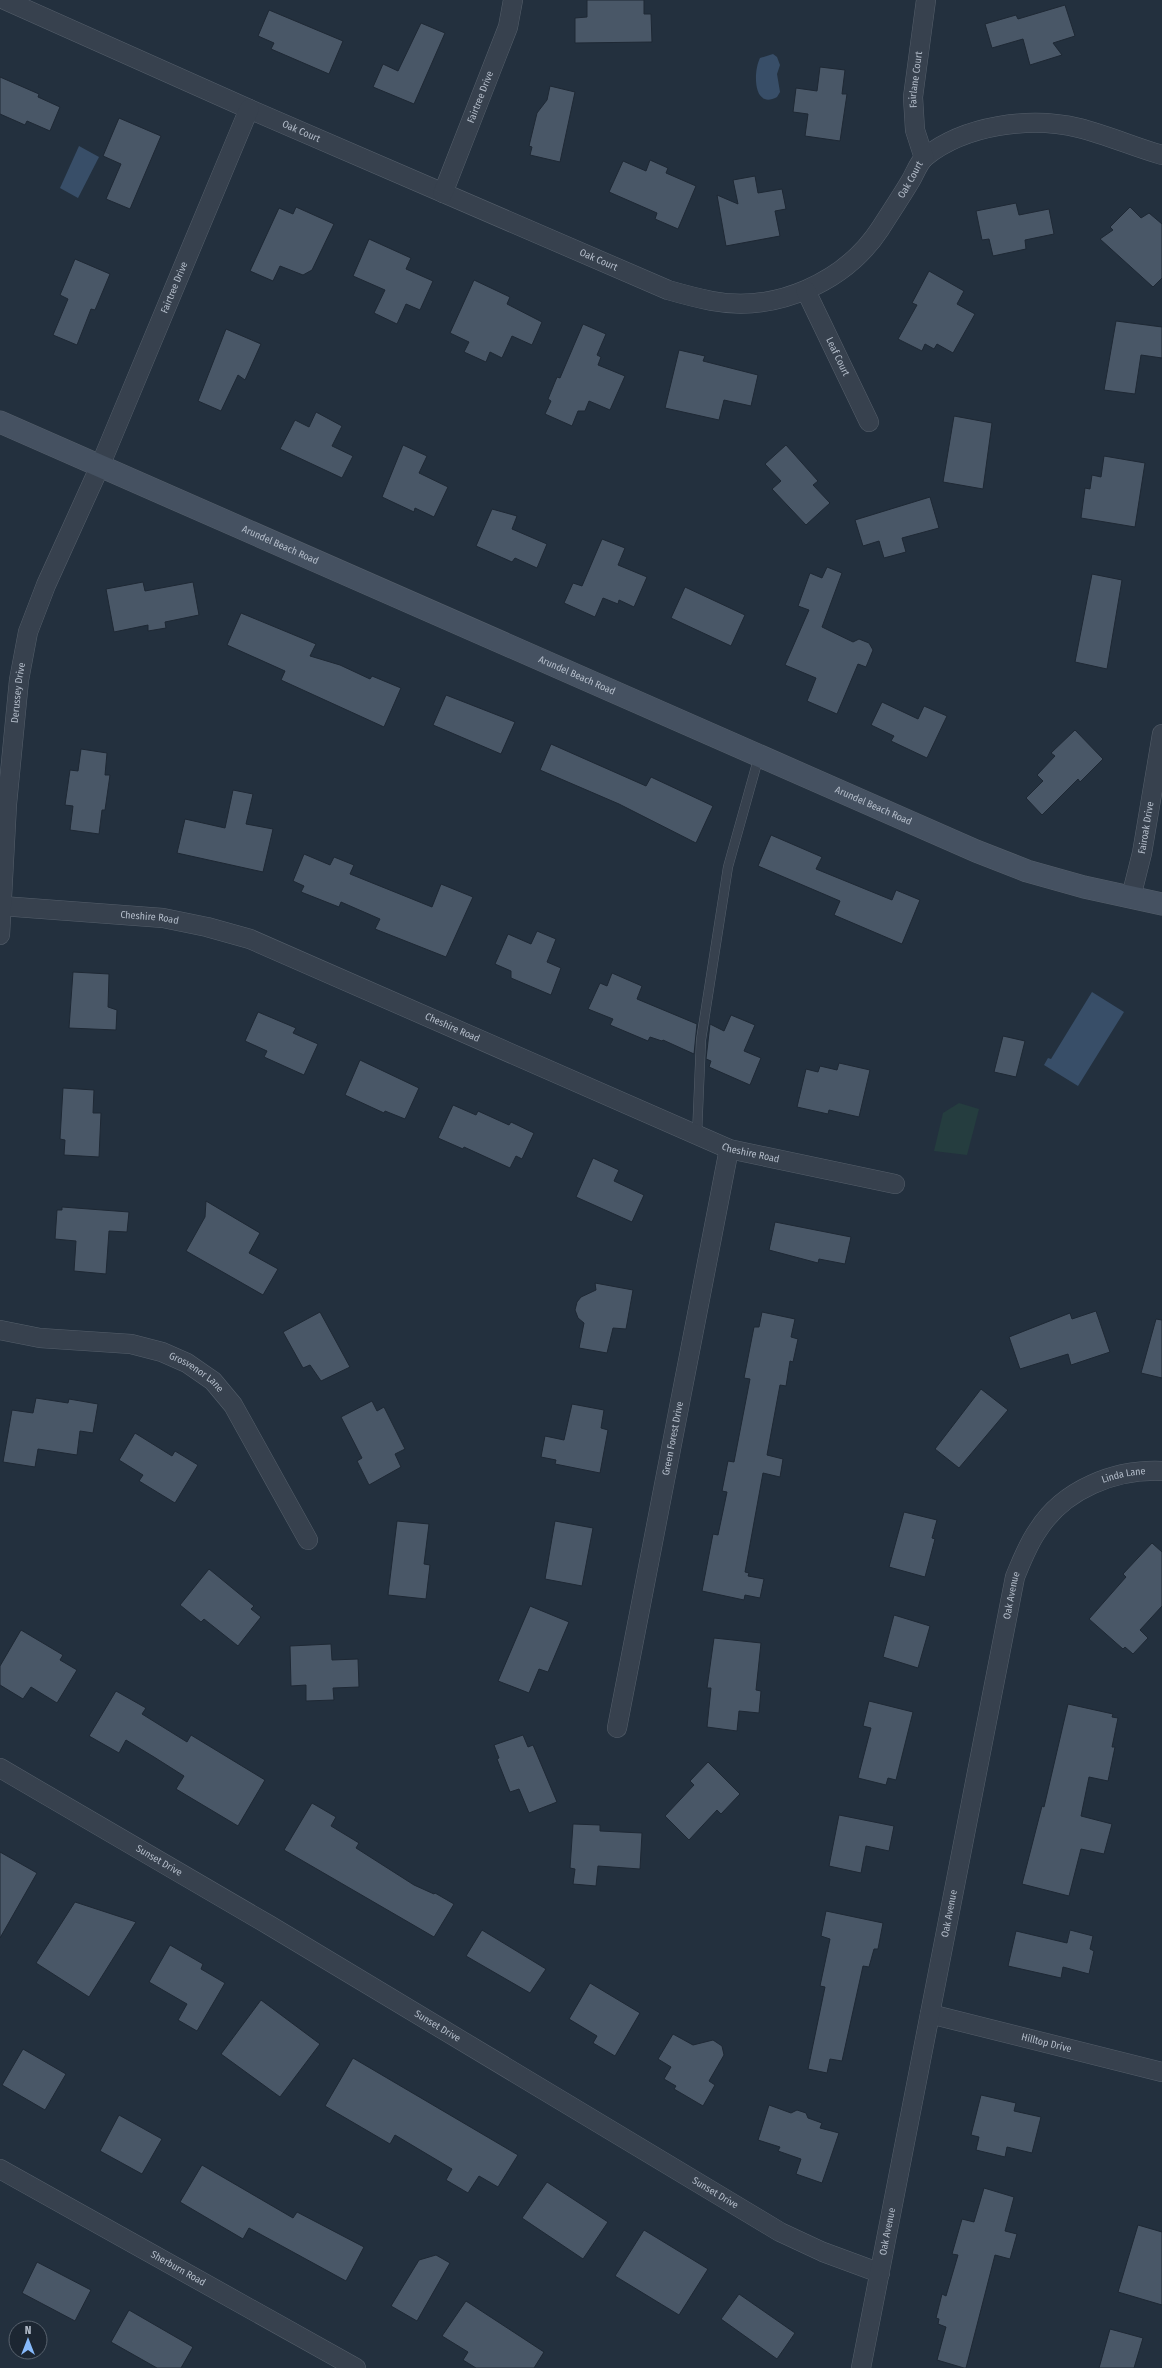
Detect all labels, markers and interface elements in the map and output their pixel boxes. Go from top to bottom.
street label: Fairlane Court [907,50,925,108]
street label: Fairtree Drive [465,69,496,125]
street label: Oak Court [280,118,323,145]
street label: Oak Court [895,158,926,200]
street label: Oak Court [578,246,620,274]
street label: Fairtree Drive [158,260,191,315]
street label: Leaf Court [823,335,852,379]
street label: Arundel Beach Road [240,523,320,567]
street label: Arundel Beach Road [537,653,617,698]
street label: Derussey Drive [9,661,28,724]
street label: Arundel Beach Road [833,784,914,828]
street label: Fairoak Drive [1136,801,1157,855]
street label: Cheshire Road [120,909,180,927]
street label: Cheshire Road [423,1010,482,1045]
street label: Cheshire Road [720,1141,780,1165]
street label: Grosvenor Lane [167,1350,226,1395]
street label: Green Forest Drive [660,1400,686,1476]
street label: Linda Lane [1100,1465,1146,1486]
street label: Oak Avenue [1001,1570,1023,1620]
street label: Sunset Drive [134,1843,184,1879]
street label: Oak Avenue [939,1889,960,1938]
street label: Sunset Drive [412,2008,463,2045]
street label: Hilltop Drive [1020,2031,1073,2055]
street label: Sunset Drive [690,2175,740,2212]
street label: Oak Avenue [877,2207,898,2256]
street label: Sherburn Road [148,2248,208,2289]
north arrow [8,2320,48,2360]
text: N [25,2324,31,2337]

